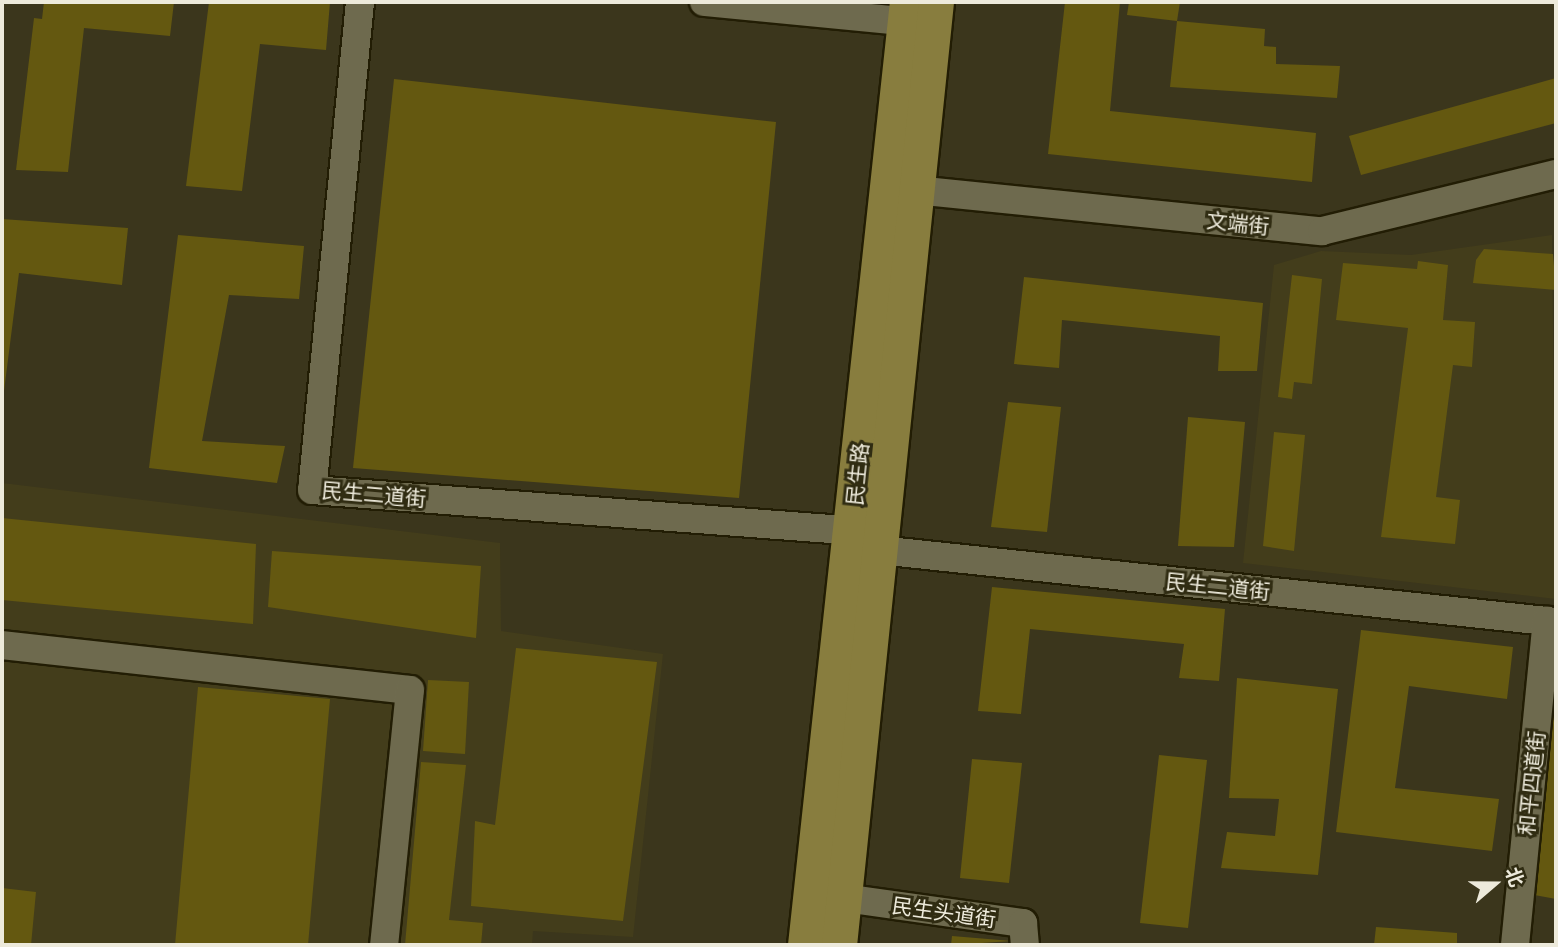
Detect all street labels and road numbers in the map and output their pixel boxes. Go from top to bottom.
street label: 文端街 [1205,207,1271,239]
street label: 民生路 [841,441,873,507]
street label: 民生二道街 [321,477,427,511]
street label: 民生二道街 [1164,568,1272,604]
street label: 和平四道街 [1513,729,1549,837]
street label: 民生头道街 [890,892,998,932]

